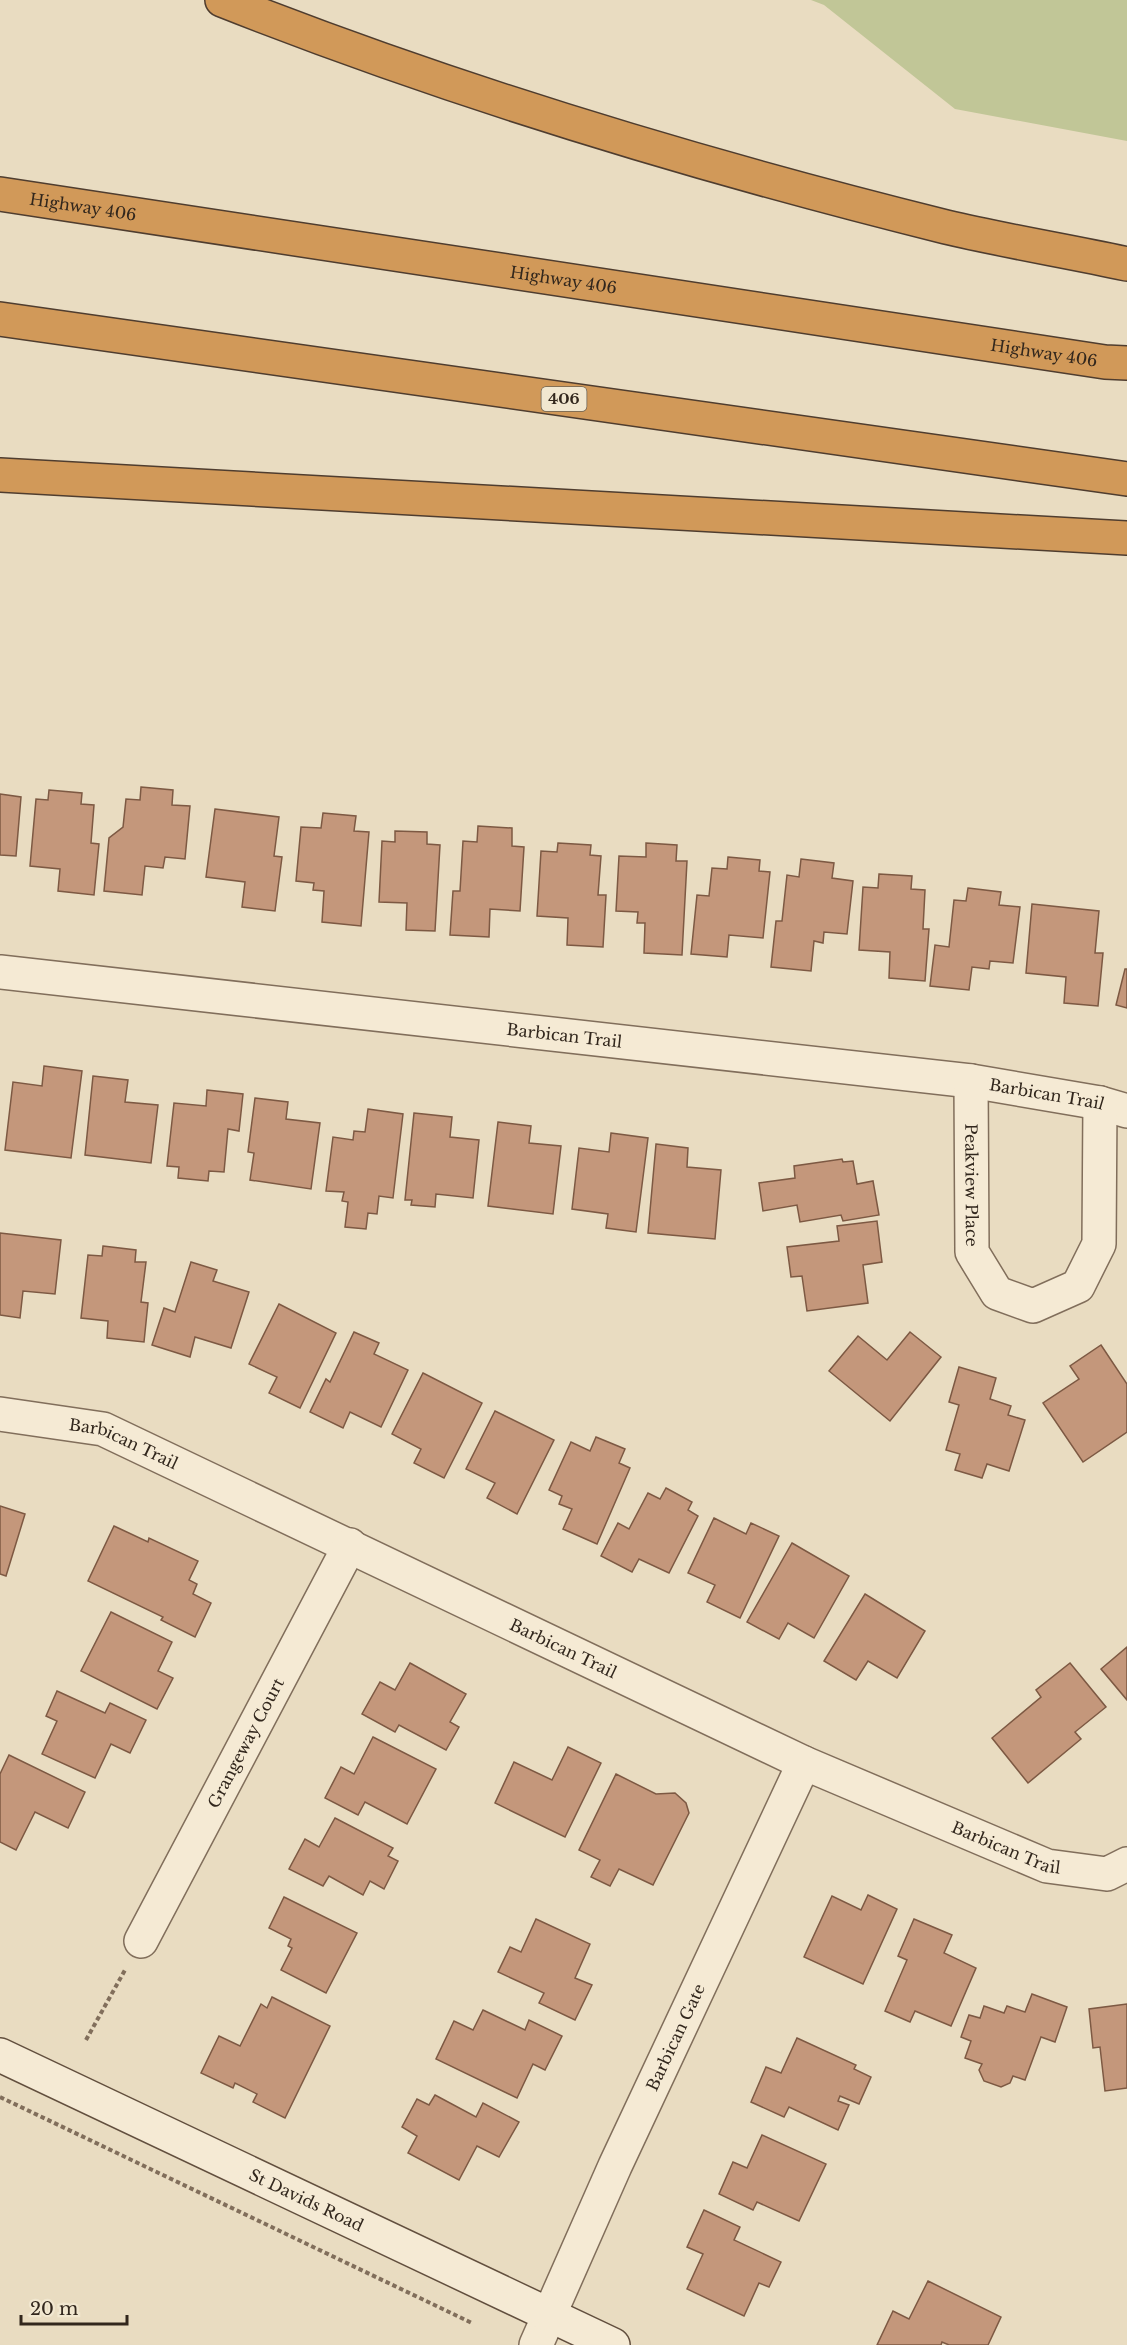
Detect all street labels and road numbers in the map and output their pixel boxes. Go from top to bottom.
street label: Highway 406 [28,189,138,225]
street label: Highway 406 [509,262,618,298]
street label: Highway 406 [989,335,1099,371]
road number: 406 [542,387,586,411]
street label: Barbican Trail [506,1019,623,1052]
street label: Barbican Trail [988,1074,1107,1114]
street label: Peakview Place [961,1123,982,1247]
street label: Barbican Trail [68,1414,181,1473]
street label: Barbican Trail [507,1614,620,1682]
street label: Grangeway Court [203,1675,288,1811]
street label: Barbican Trail [949,1817,1062,1878]
street label: Barbican Gate [642,1980,709,2094]
street label: St Davids Road [246,2164,367,2236]

